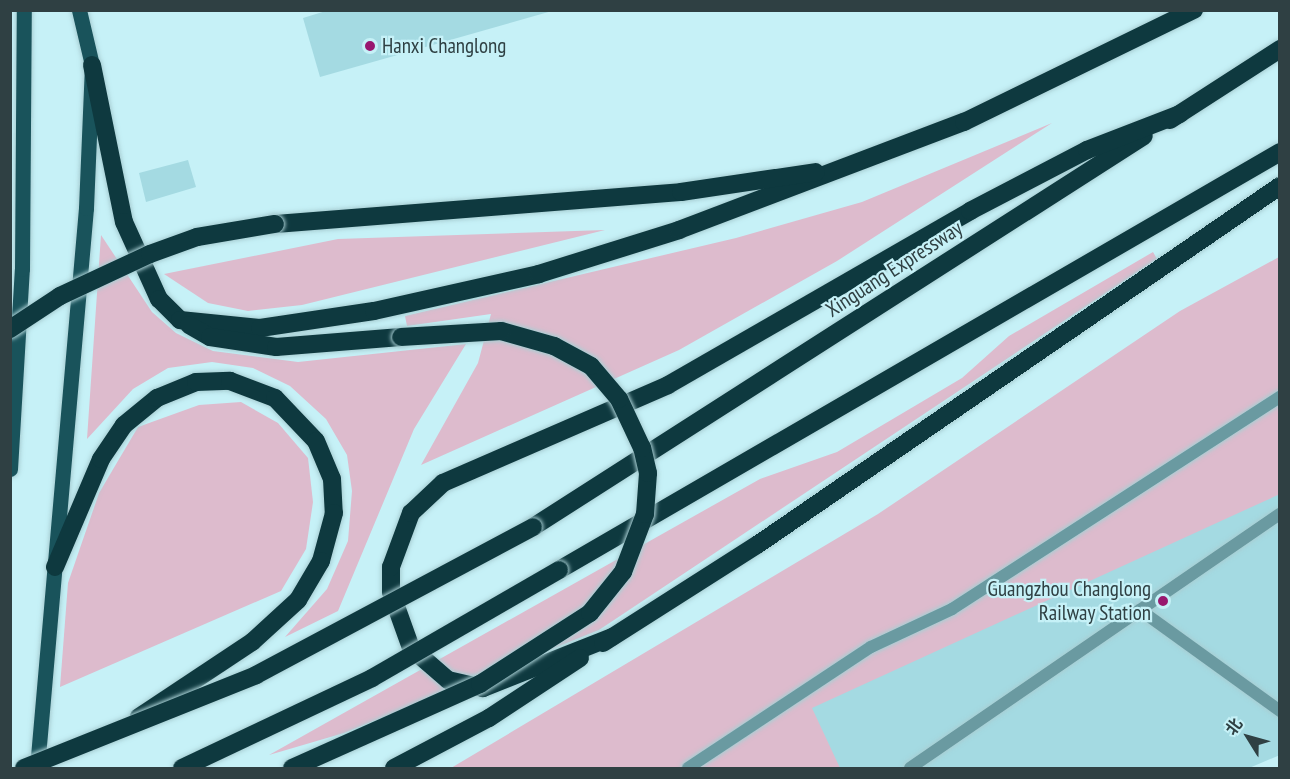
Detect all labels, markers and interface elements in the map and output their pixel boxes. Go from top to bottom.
place label: Hanxi Changlong [382,33,506,59]
marker: Hanxi Changlong [363,39,377,53]
street label: Xinguang Expressway [821,215,967,323]
place label: Guangzhou Changlong Railway Station [988,576,1151,626]
marker: Guangzhou Changlong Railway Station [1156,594,1170,608]
north arrow [1218,707,1278,767]
text: 北 [1221,714,1246,739]

